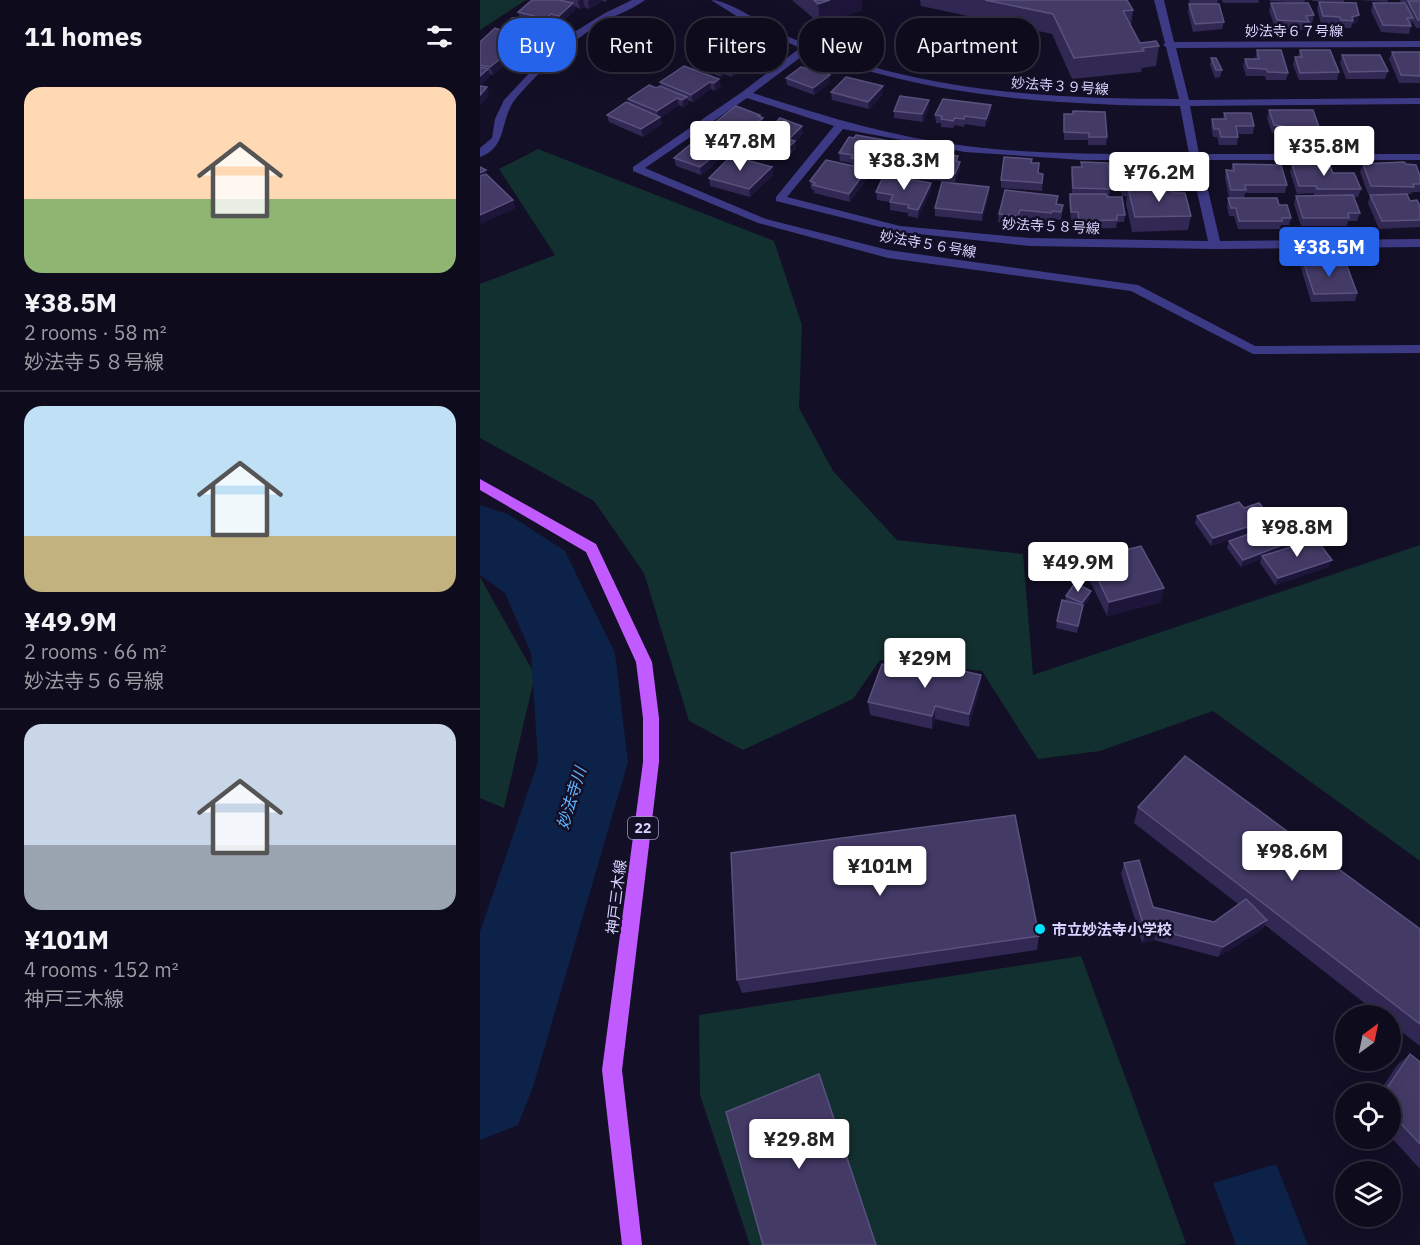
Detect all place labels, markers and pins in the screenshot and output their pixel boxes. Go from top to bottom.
pin: ¥47.8M [691,121,789,172]
pin: ¥35.8M [1275,126,1373,177]
pin: ¥38.3M [855,140,953,191]
pin: ¥76.2M [1110,152,1208,203]
pin: ¥38.5M [1280,227,1378,278]
pin: ¥98.8M [1248,507,1346,558]
pin: ¥49.9M [1029,542,1127,593]
pin: ¥29M [889,638,961,689]
pin: ¥98.6M [1243,831,1341,882]
pin: ¥101M [838,846,922,897]
place label: 市立妙法寺小学校 [1052,920,1172,939]
marker: 市立妙法寺小学校 [1033,922,1047,936]
pin: ¥29.8M [750,1119,848,1170]

